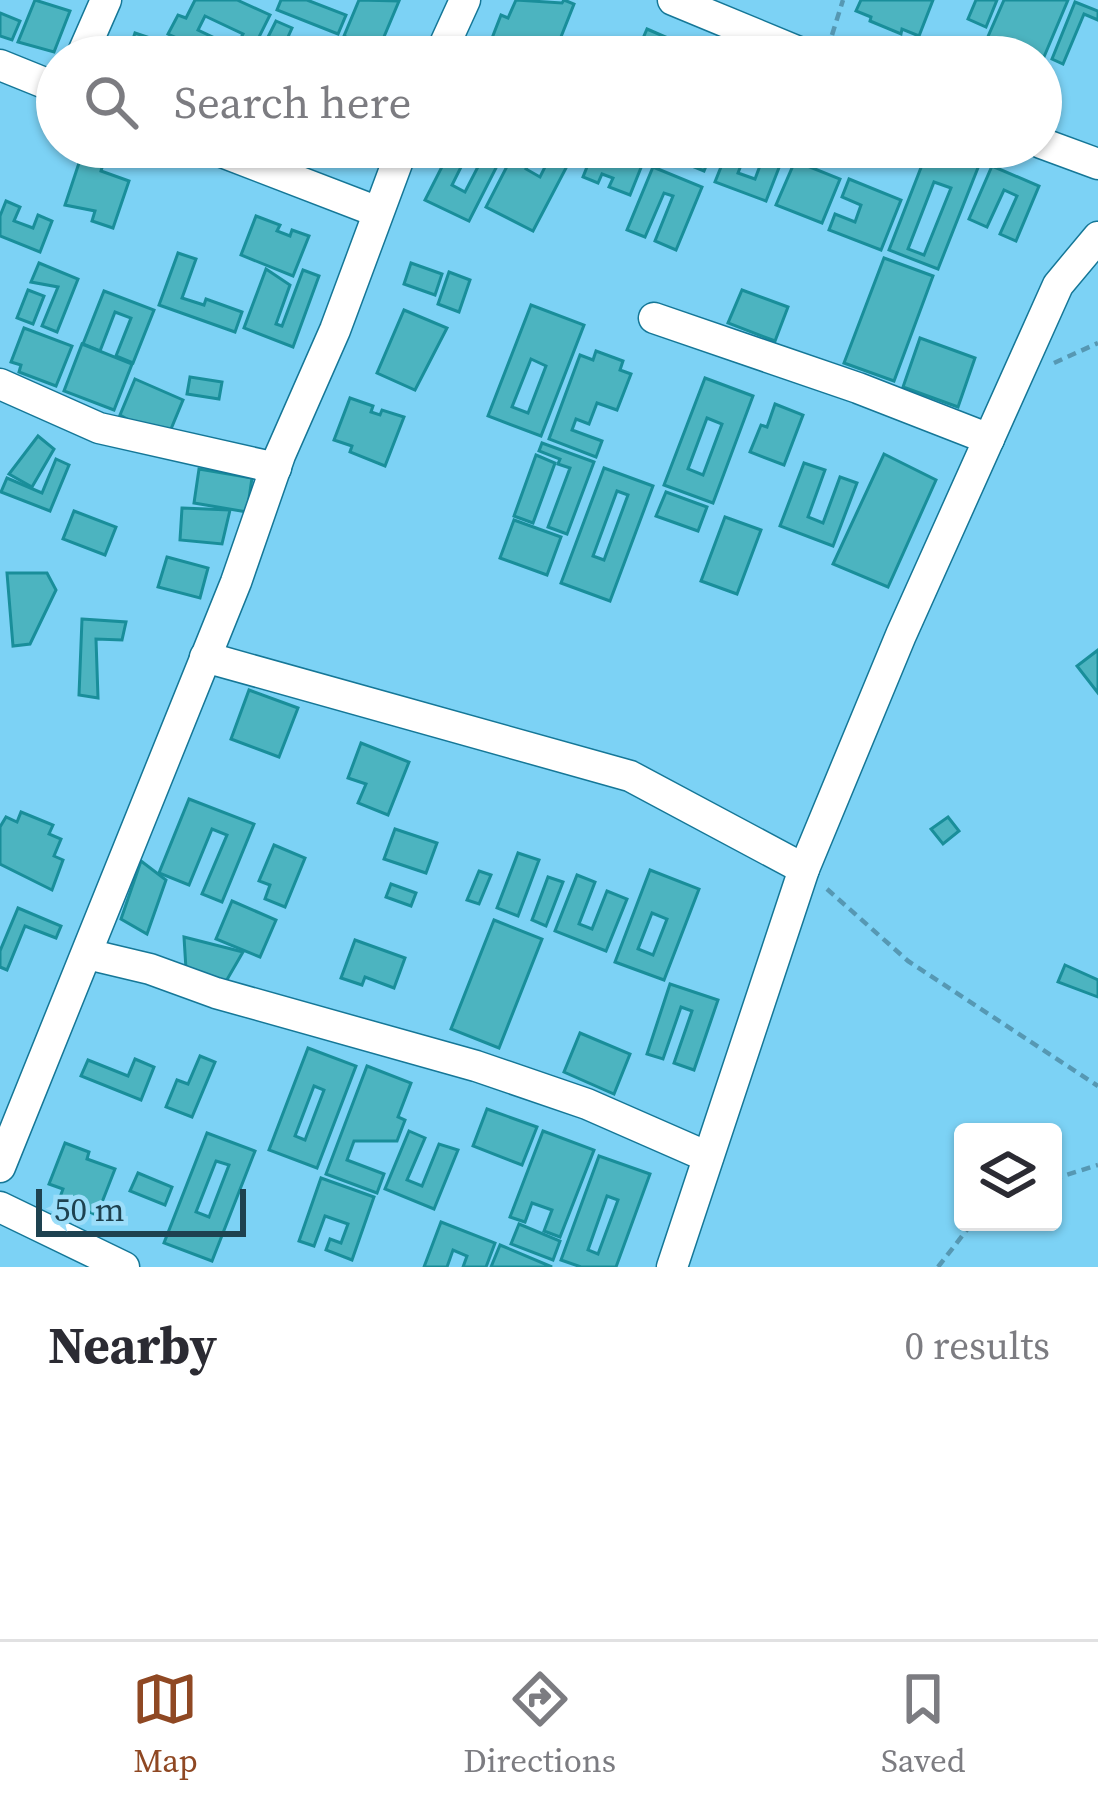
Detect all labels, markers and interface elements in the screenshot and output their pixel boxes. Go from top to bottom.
search box [36,36,1062,168]
icon: search [78,69,144,135]
text: Search here [174,71,411,133]
map controls [954,1123,1062,1231]
button: layers [954,1123,1062,1231]
scale bar [36,1183,246,1236]
text: 50 m [54,1187,124,1232]
text: Nearby [48,1310,217,1380]
text: 0 results [905,1319,1050,1372]
tab: Map [132,1666,198,1783]
tab: Directions [463,1666,616,1783]
tab: Saved [881,1666,966,1783]

